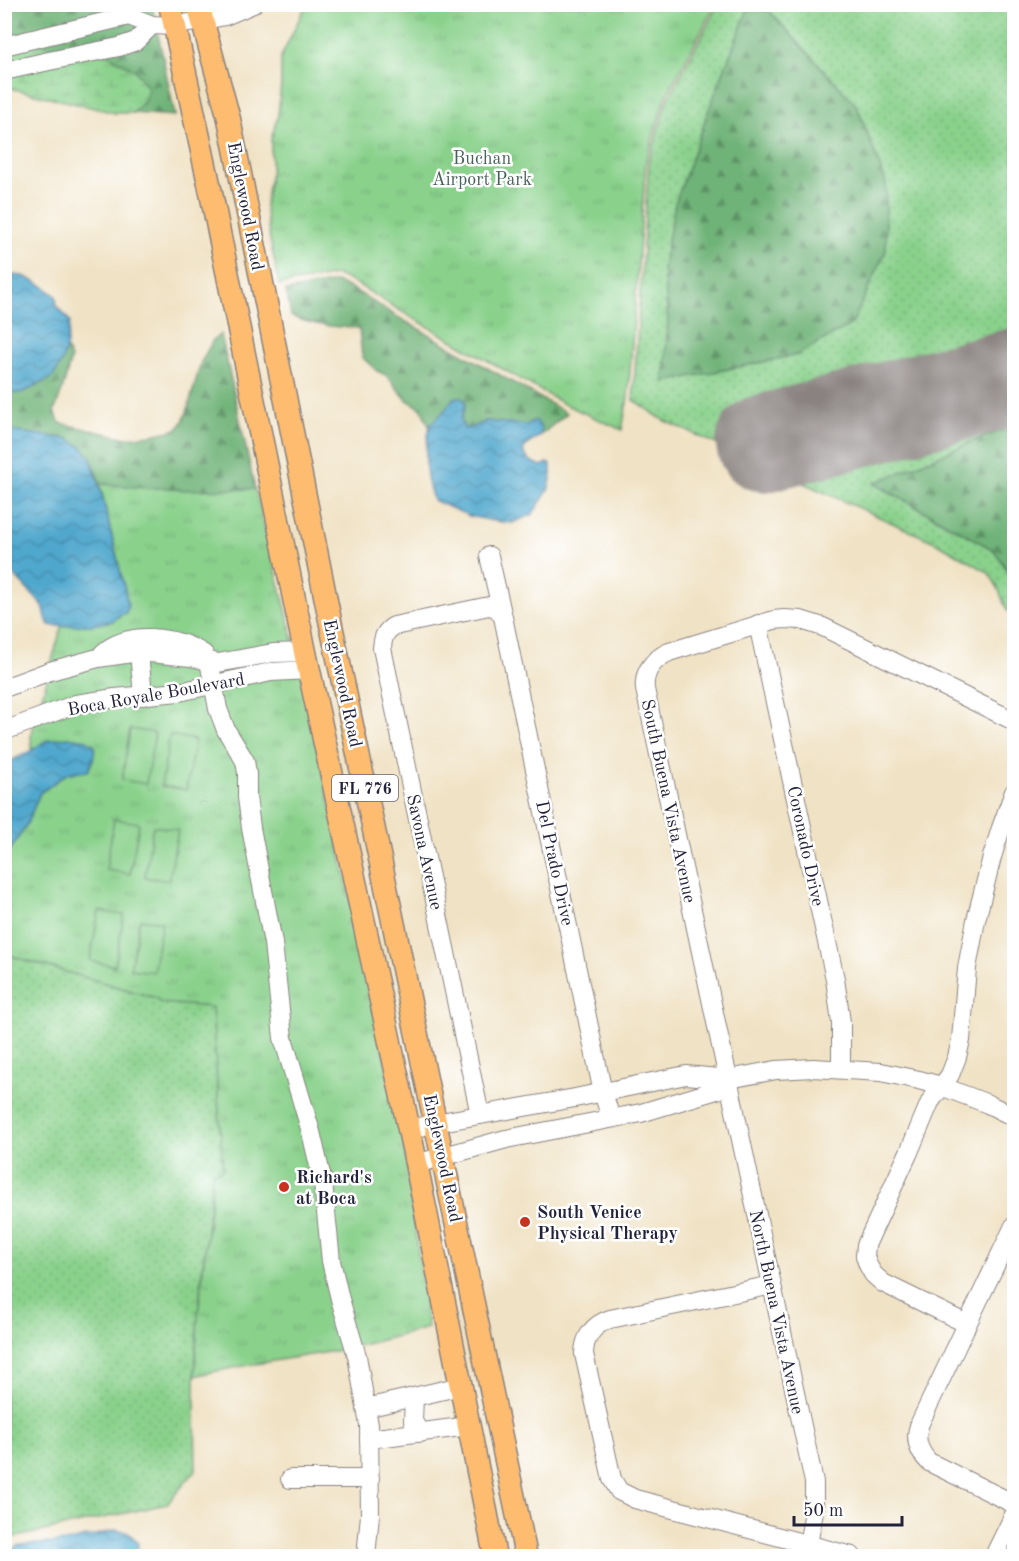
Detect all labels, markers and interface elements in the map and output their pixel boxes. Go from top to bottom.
street label: Englewood Road [224,140,266,272]
park label: Buchan Airport Park [432,150,532,189]
street label: Englewood Road [320,618,364,749]
street label: Boca Royale Boulevard [66,671,246,719]
street label: South Buena Vista Avenue [638,698,698,905]
road number: FL 776 [332,775,398,801]
street label: Coronado Drive [783,784,827,908]
street label: Savona Avenue [403,793,445,912]
street label: Del Prado Drive [532,799,576,927]
street label: Englewood Road [420,1093,464,1224]
place label: Richard's at Boca [296,1169,372,1208]
marker: Richard's at Boca [277,1180,291,1194]
place label: South Venice Physical Therapy [537,1204,678,1243]
street label: North Buena Vista Avenue [746,1208,806,1416]
marker: South Venice Physical Therapy [518,1215,532,1229]
scale bar [794,1489,902,1527]
text: 50 m [803,1502,843,1520]

